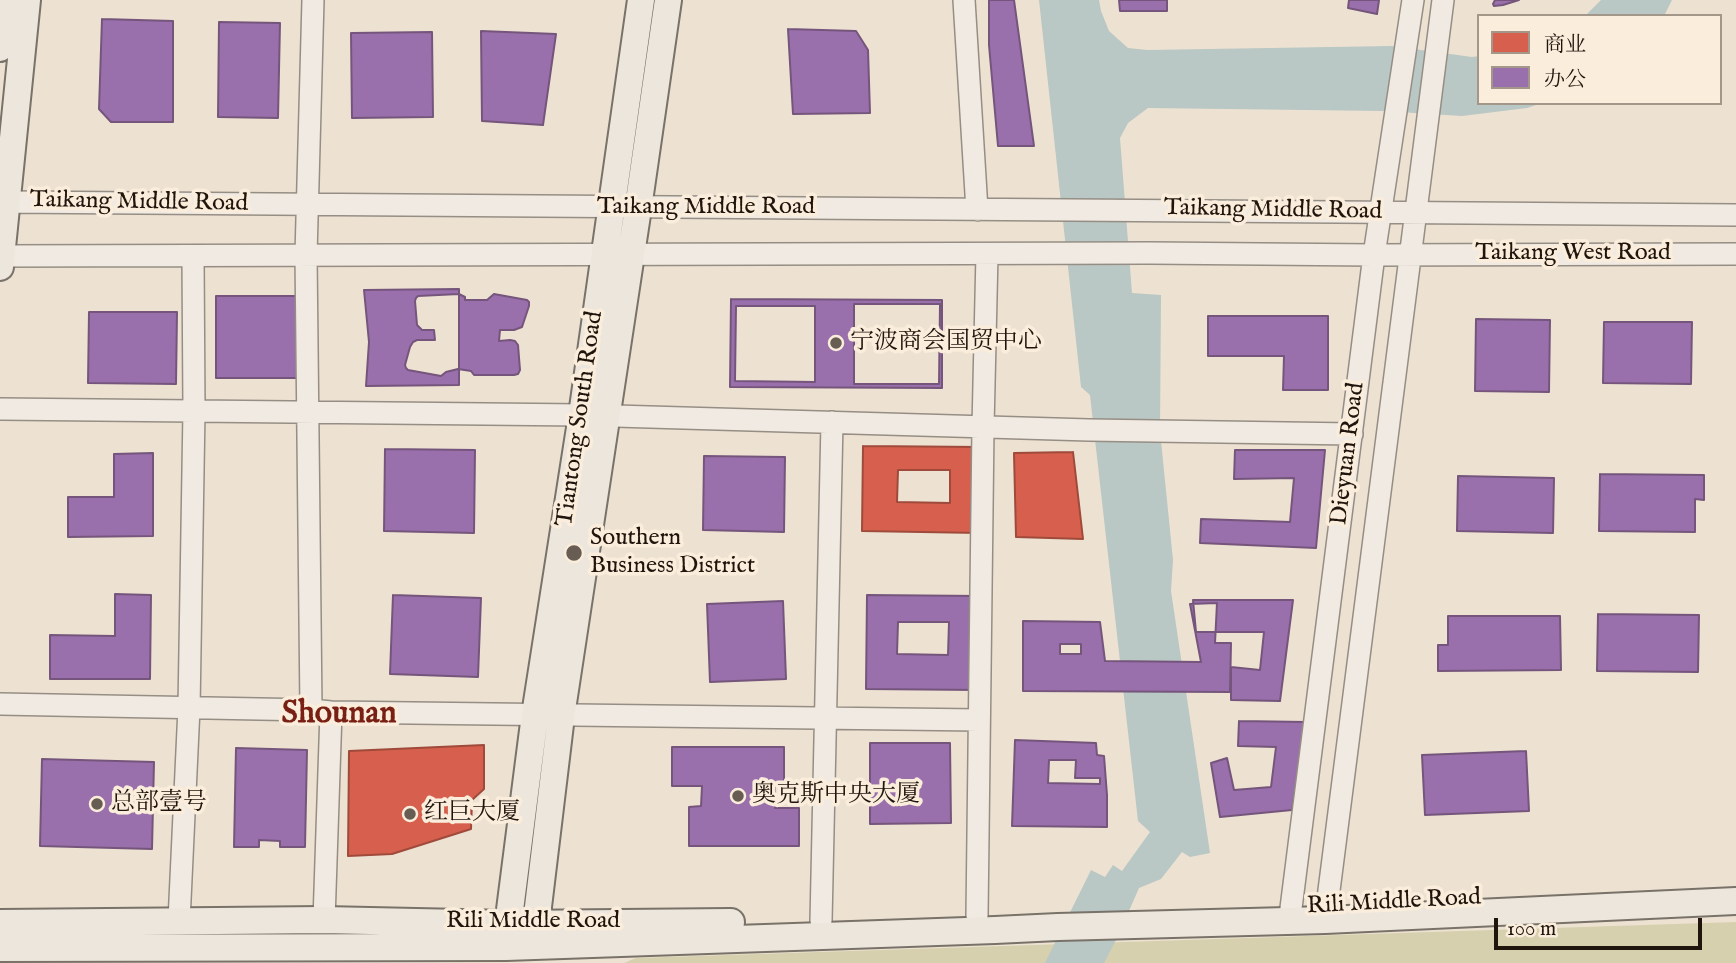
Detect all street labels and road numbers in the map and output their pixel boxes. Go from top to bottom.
street label: Taikang Middle Road [30,187,248,219]
street label: Taikang Middle Road [597,194,815,222]
street label: Taikang Middle Road [1164,195,1382,227]
street label: Taikang West Road [1475,240,1671,268]
street label: Tiantong South Road [552,309,610,529]
street label: Dieyuan Road [1326,381,1372,527]
street label: Rili Middle Road [1306,884,1482,922]
street label: Rili Middle Road [446,908,620,936]

